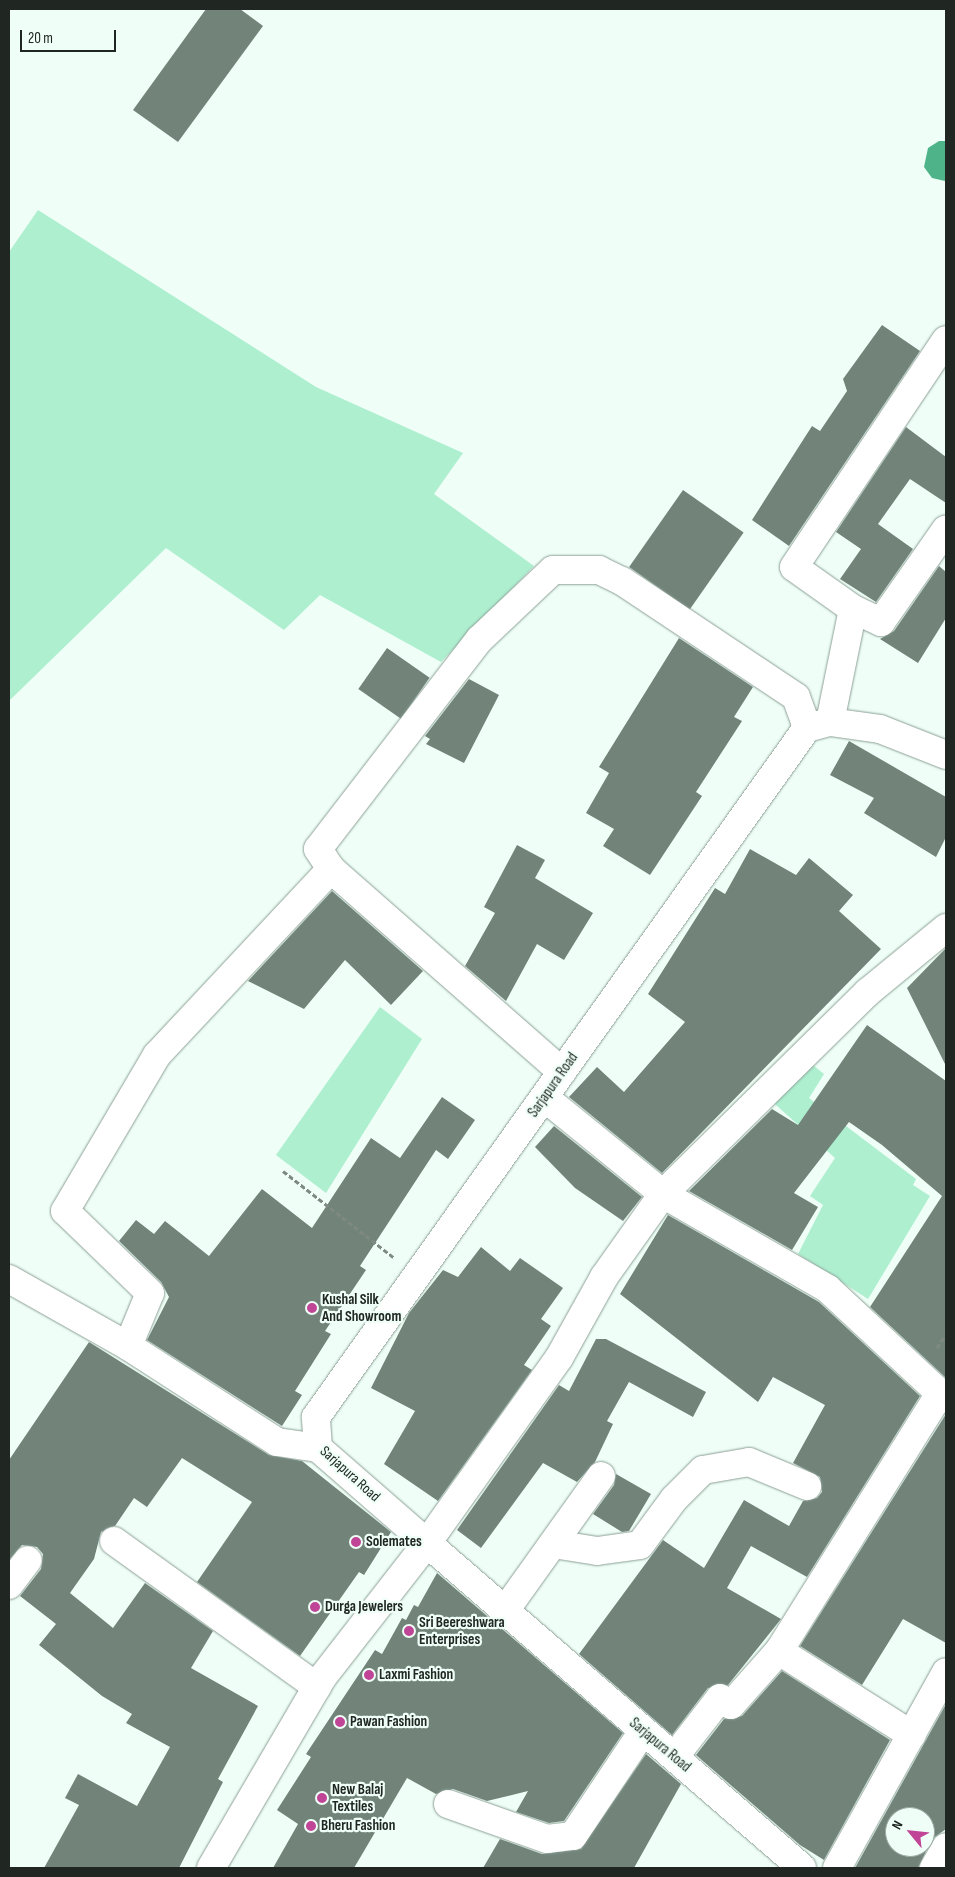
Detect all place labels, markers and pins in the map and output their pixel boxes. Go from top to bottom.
place label: Kushal Silk And Showroom [322,1290,401,1325]
marker: Kushal Silk And Showroom [306,1302,318,1314]
place label: Solemates [366,1533,422,1551]
marker: Solemates [350,1536,362,1548]
place label: Durga Jewelers [325,1598,403,1616]
marker: Durga Jewelers [309,1601,321,1613]
place label: Sri Beereshwara Enterprises [419,1613,505,1648]
marker: Sri Beereshwara Enterprises [403,1625,415,1637]
place label: Laxmi Fashion [379,1666,453,1684]
marker: Laxmi Fashion [363,1669,375,1681]
place label: Pawan Fashion [350,1713,427,1731]
marker: Pawan Fashion [334,1716,346,1728]
place label: New Balaj Textiles [332,1780,383,1815]
marker: New Balaj Textiles [316,1792,328,1804]
place label: Bheru Fashion [321,1817,395,1835]
marker: Bheru Fashion [305,1820,317,1832]

